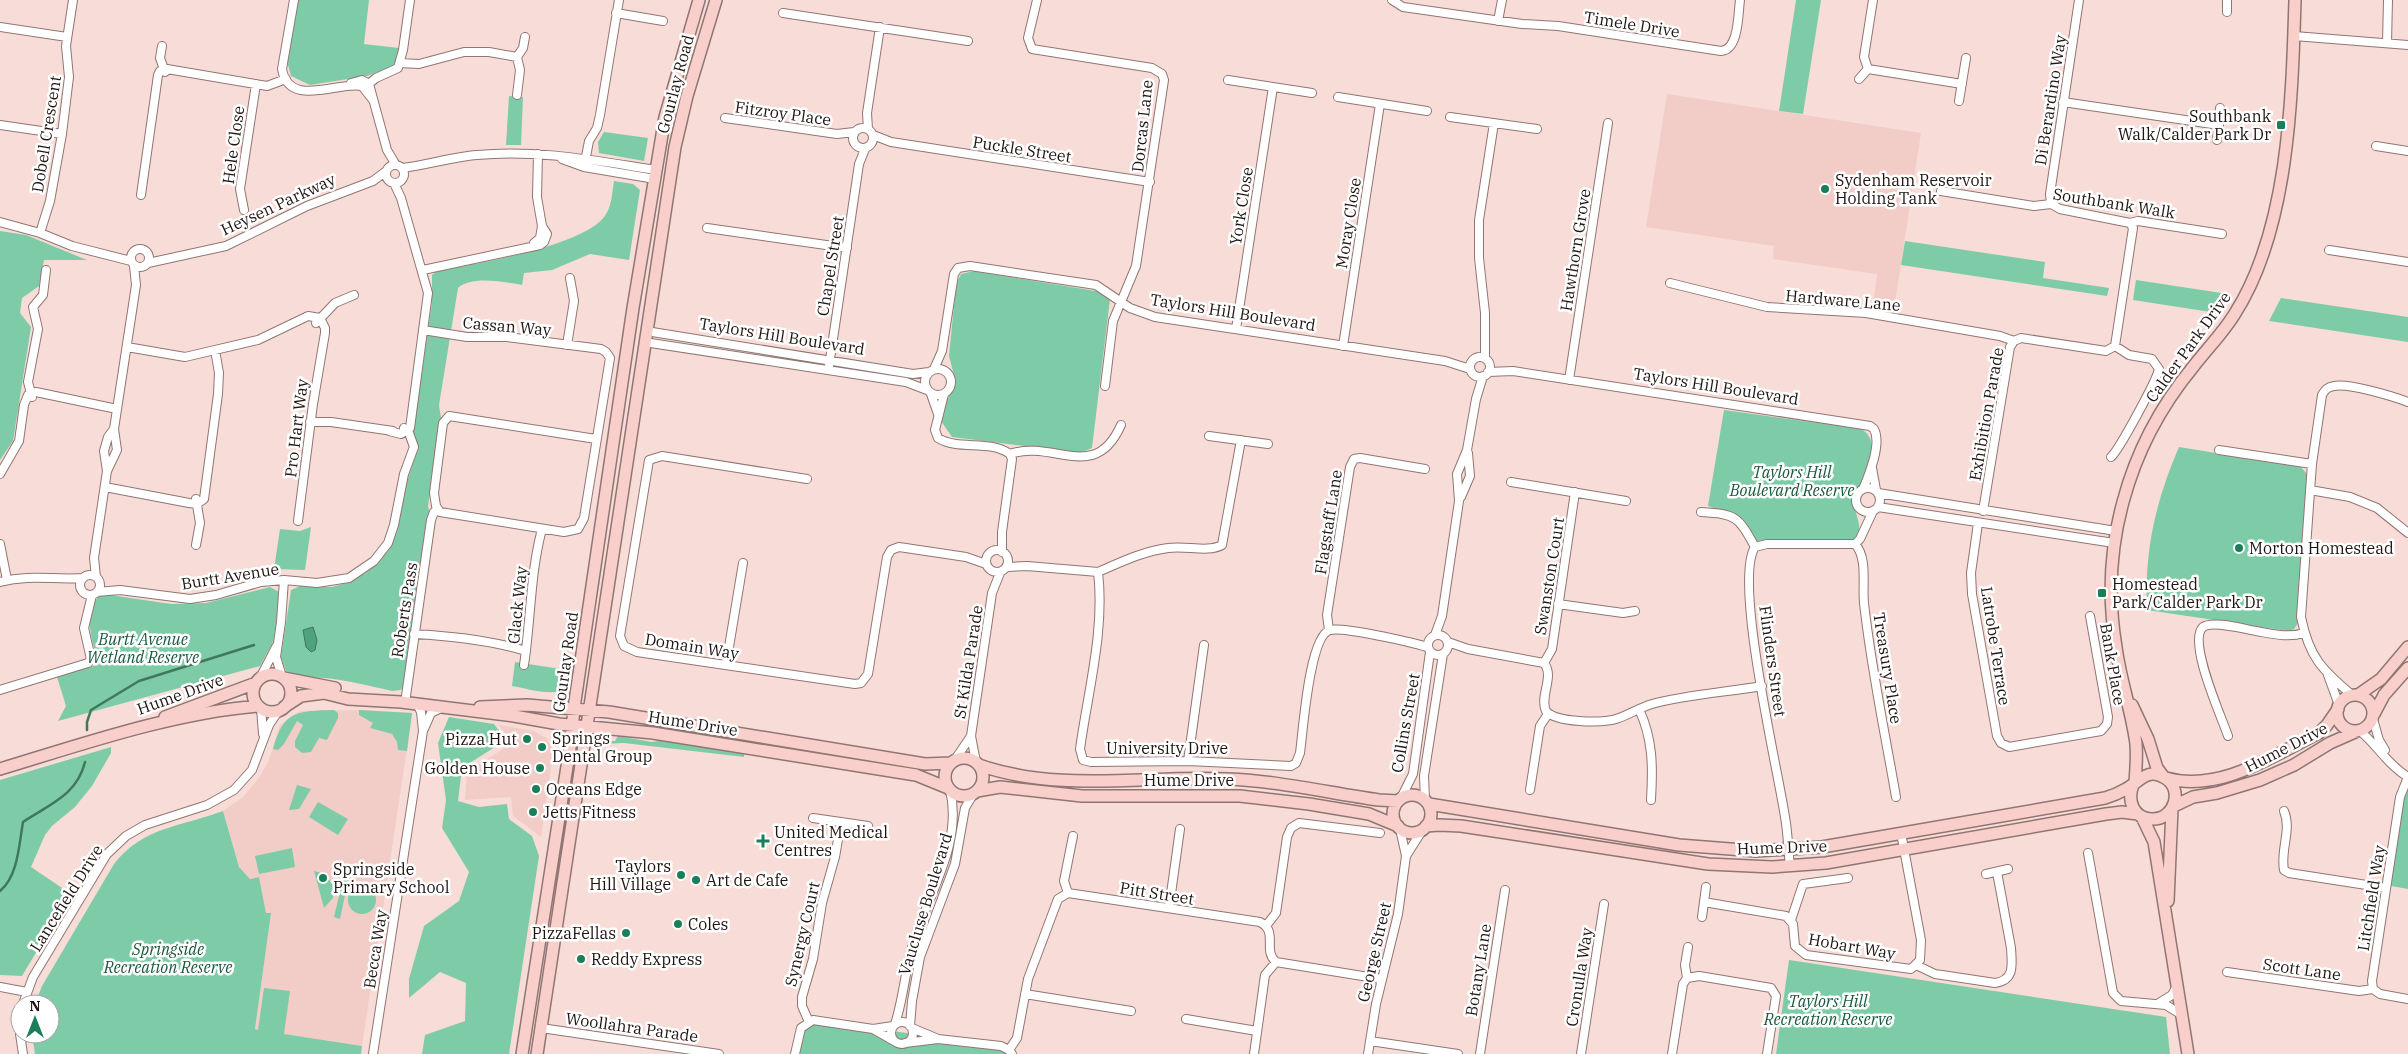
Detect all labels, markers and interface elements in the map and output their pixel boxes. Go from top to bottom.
street label: Timele Drive [1583,7,1681,41]
street label: Gourlay Road [652,32,698,136]
street label: Di Berardino Way [2030,33,2070,167]
street label: Dobell Crescent [27,74,65,194]
street label: Dorcas Lane [1127,79,1157,173]
street label: Fitzroy Place [734,96,832,130]
street label: Hele Close [218,105,248,185]
place label: Southbank Walk/Calder Park Dr [2118,106,2272,144]
marker: Southbank Walk/Calder Park Dr [2275,119,2287,131]
street label: Puckle Street [971,131,1073,167]
street label: York Close [1225,166,1257,246]
street label: Heysen Parkway [217,169,339,239]
place label: Sydenham Reservoir Holding Tank [1835,170,1992,208]
street label: Moray Close [1331,176,1365,270]
marker: Sydenham Reservoir Holding Tank [1819,183,1831,195]
street label: Southbank Walk [2052,183,2177,223]
street label: Hawthorn Grove [1555,187,1595,313]
street label: Chapel Street [812,214,848,317]
street label: Hardware Lane [1785,285,1901,315]
street label: Calder Park Drive [2141,288,2235,406]
street label: Taylors Hill Boulevard [1149,289,1317,335]
street label: Cassan Way [462,312,553,340]
street label: Taylors Hill Boulevard [698,313,866,359]
street label: Exhibition Parade [1964,346,2008,482]
street label: Taylors Hill Boulevard [1632,363,1800,409]
street label: Pro Hart Way [280,377,312,478]
park label: Taylors Hill Boulevard Reserve [1729,462,1854,500]
street label: Flagstaff Lane [1310,468,1346,576]
street label: Swanston Court [1530,515,1568,636]
place label: Morton Homestead [2249,538,2394,558]
marker: Morton Homestead [2233,542,2245,554]
street label: Burtt Avenue [180,558,280,594]
street label: Roberts Pass [387,561,421,659]
street label: Glack Way [503,565,531,645]
place label: Homestead Park/Calder Park Dr [2112,574,2263,612]
street label: Latrobe Terrace [1977,585,2015,707]
marker: Homestead Park/Calder Park Dr [2096,587,2108,599]
street label: St Kilda Parade [949,604,987,720]
street label: Flinders Street [1755,604,1791,718]
street label: Gourlay Road [548,610,582,714]
street label: Treasury Place [1869,611,1907,725]
street label: Bank Place [2096,621,2130,707]
park label: Burtt Avenue Wetland Reserve [87,629,199,667]
street label: Domain Way [644,629,741,663]
street label: Hume Drive [134,669,226,719]
street label: Collins Street [1386,671,1424,774]
street label: Hume Drive [647,706,739,740]
street label: Hume Drive [2241,718,2331,776]
place label: Springs Dental Group [552,728,653,766]
place label: Pizza Hut [445,729,517,749]
marker: Pizza Hut [521,733,533,745]
street label: University Drive [1106,738,1228,758]
marker: Springs Dental Group [536,741,548,753]
place label: Golden House [424,758,530,778]
marker: Golden House [534,762,546,774]
street label: Hume Drive [1144,770,1234,790]
place label: Oceans Edge [546,779,642,799]
marker: Oceans Edge [530,783,542,795]
place label: Jetts Fitness [543,802,636,822]
marker: Jetts Fitness [527,806,539,818]
place label: United Medical Centres [774,822,888,860]
street label: Vaucluse Boulevard [894,830,956,978]
marker: United Medical Centres [756,834,770,848]
street label: Hume Drive [1736,835,1828,859]
street label: Lancefield Drive [25,841,107,955]
street label: Litchfield Way [2353,843,2389,952]
place label: Taylors Hill Village [589,856,671,894]
place label: Springside Primary School [333,859,450,897]
marker: Taylors Hill Village [675,869,687,881]
place label: Art de Cafe [706,870,788,890]
marker: Springside Primary School [317,872,329,884]
marker: Art de Cafe [690,874,702,886]
street label: Pitt Street [1118,877,1196,909]
street label: Synergy Court [780,879,824,988]
street label: George Street [1353,900,1395,1004]
street label: Becca Way [359,908,391,990]
place label: Coles [688,914,728,934]
marker: Coles [672,918,684,930]
street label: Botany Lane [1461,922,1495,1018]
place label: PizzaFellas [532,923,616,943]
street label: Cronulla Way [1561,926,1597,1028]
marker: PizzaFellas [620,927,632,939]
street label: Hobart Way [1807,928,1898,964]
park label: Springside Recreation Reserve [103,939,232,977]
place label: Reddy Express [591,949,702,969]
marker: Reddy Express [575,953,587,965]
street label: Scott Lane [2262,954,2342,984]
park label: Taylors Hill Recreation Reserve [1763,991,1892,1029]
north arrow [10,994,60,1044]
text: N [29,997,41,1015]
street label: Woollahra Parade [565,1008,699,1046]

